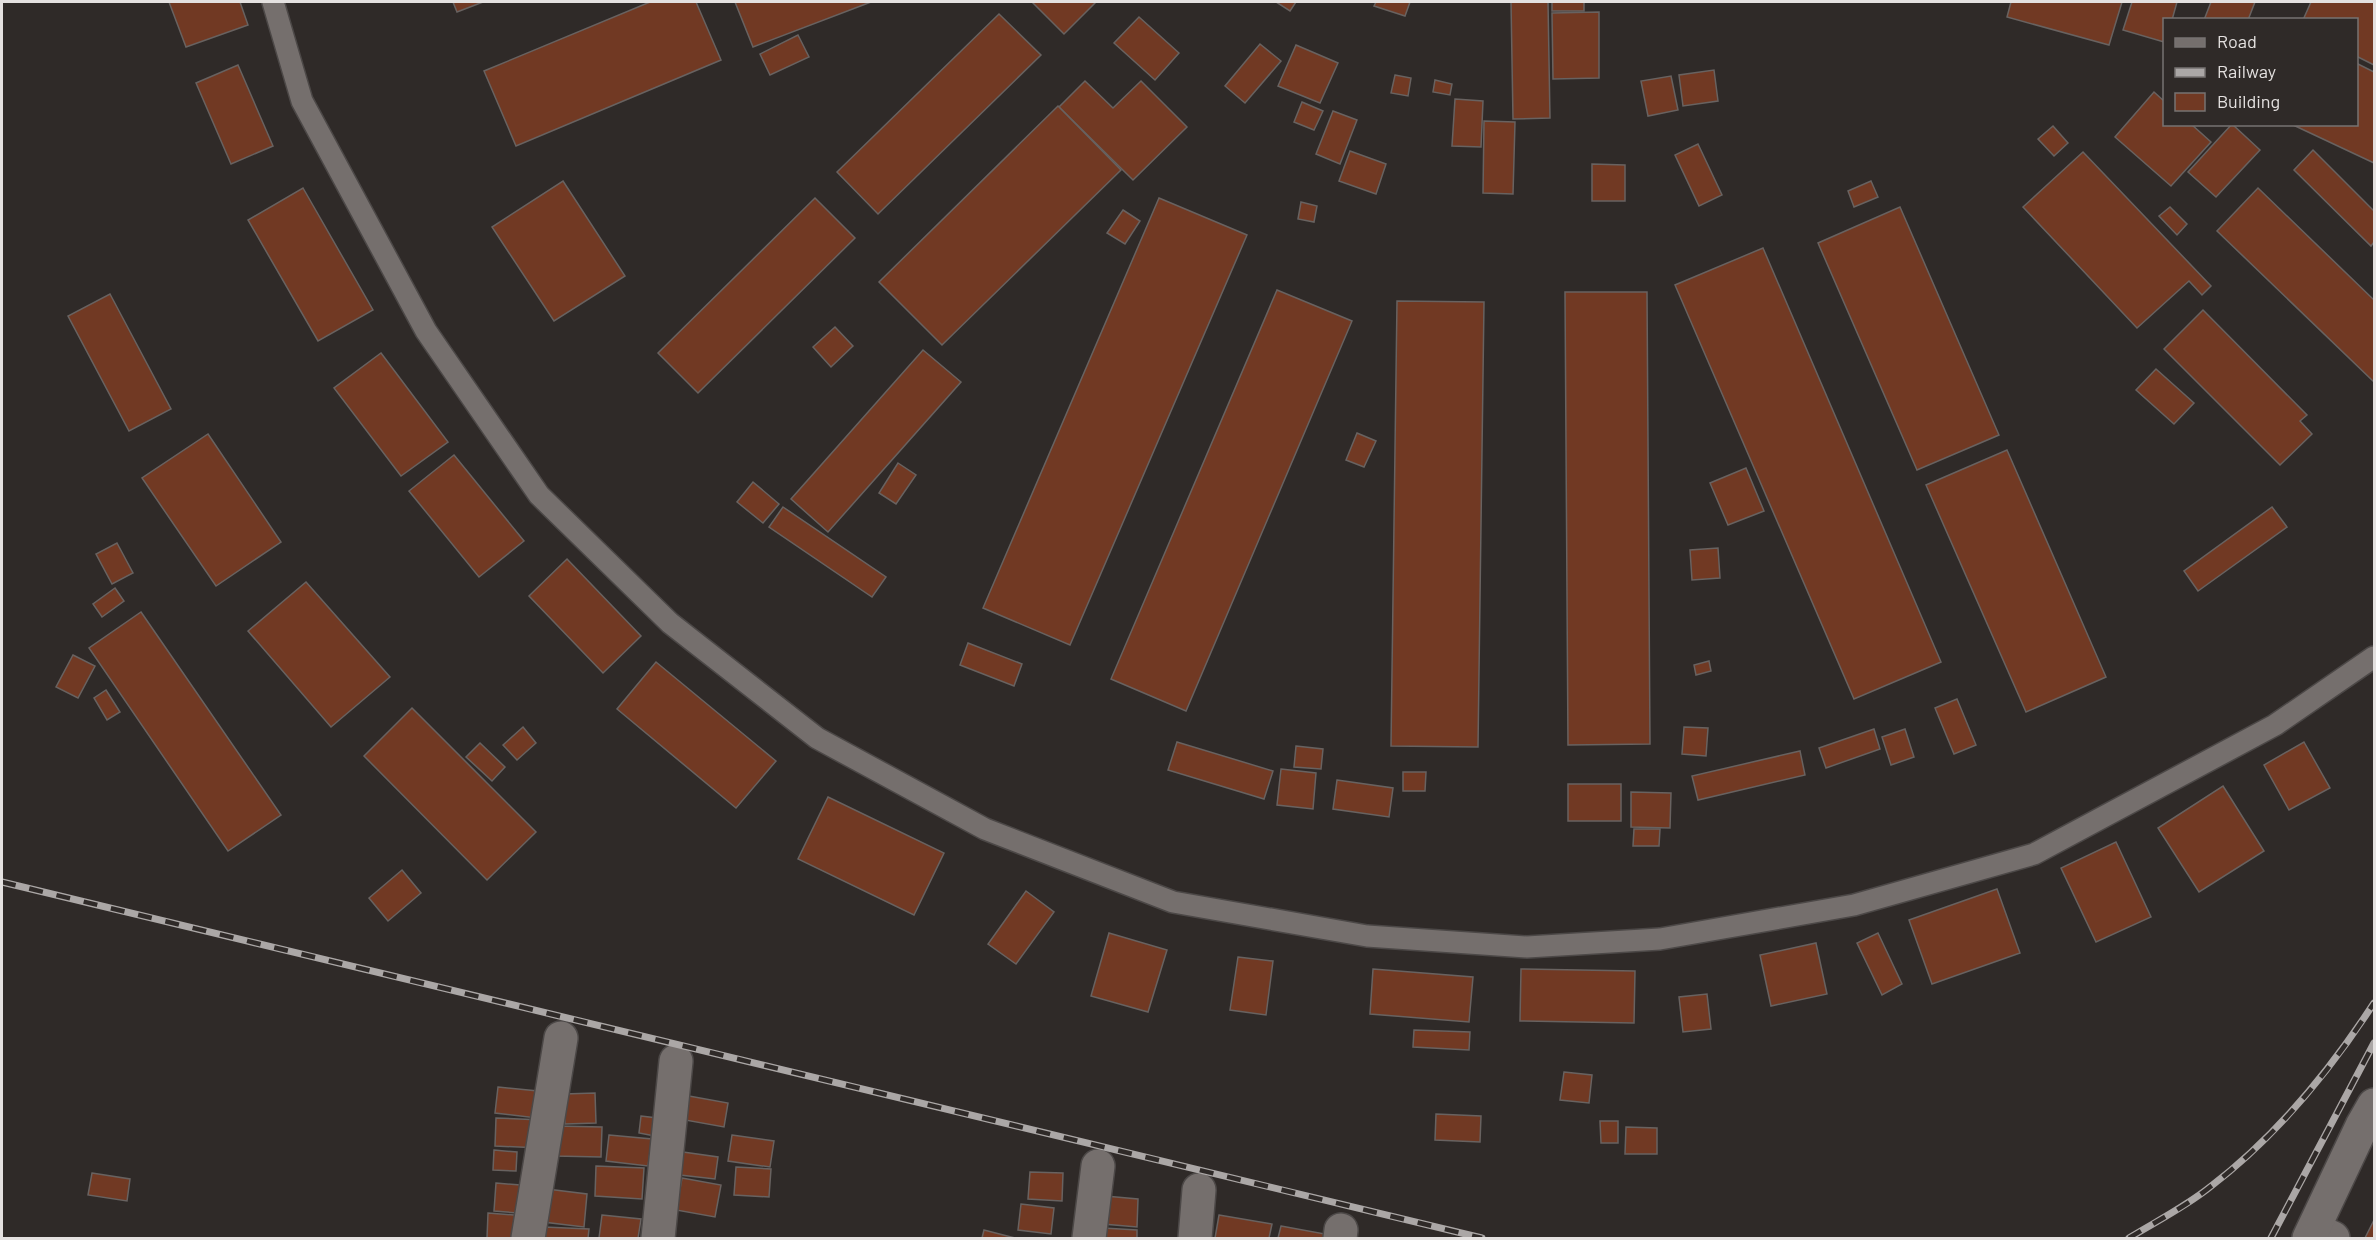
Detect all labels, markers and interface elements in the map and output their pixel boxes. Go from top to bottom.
legend [2163,18,2358,126]
text: Road [2217,30,2257,52]
text: Railway [2217,60,2276,82]
text: Building [2217,90,2280,112]

